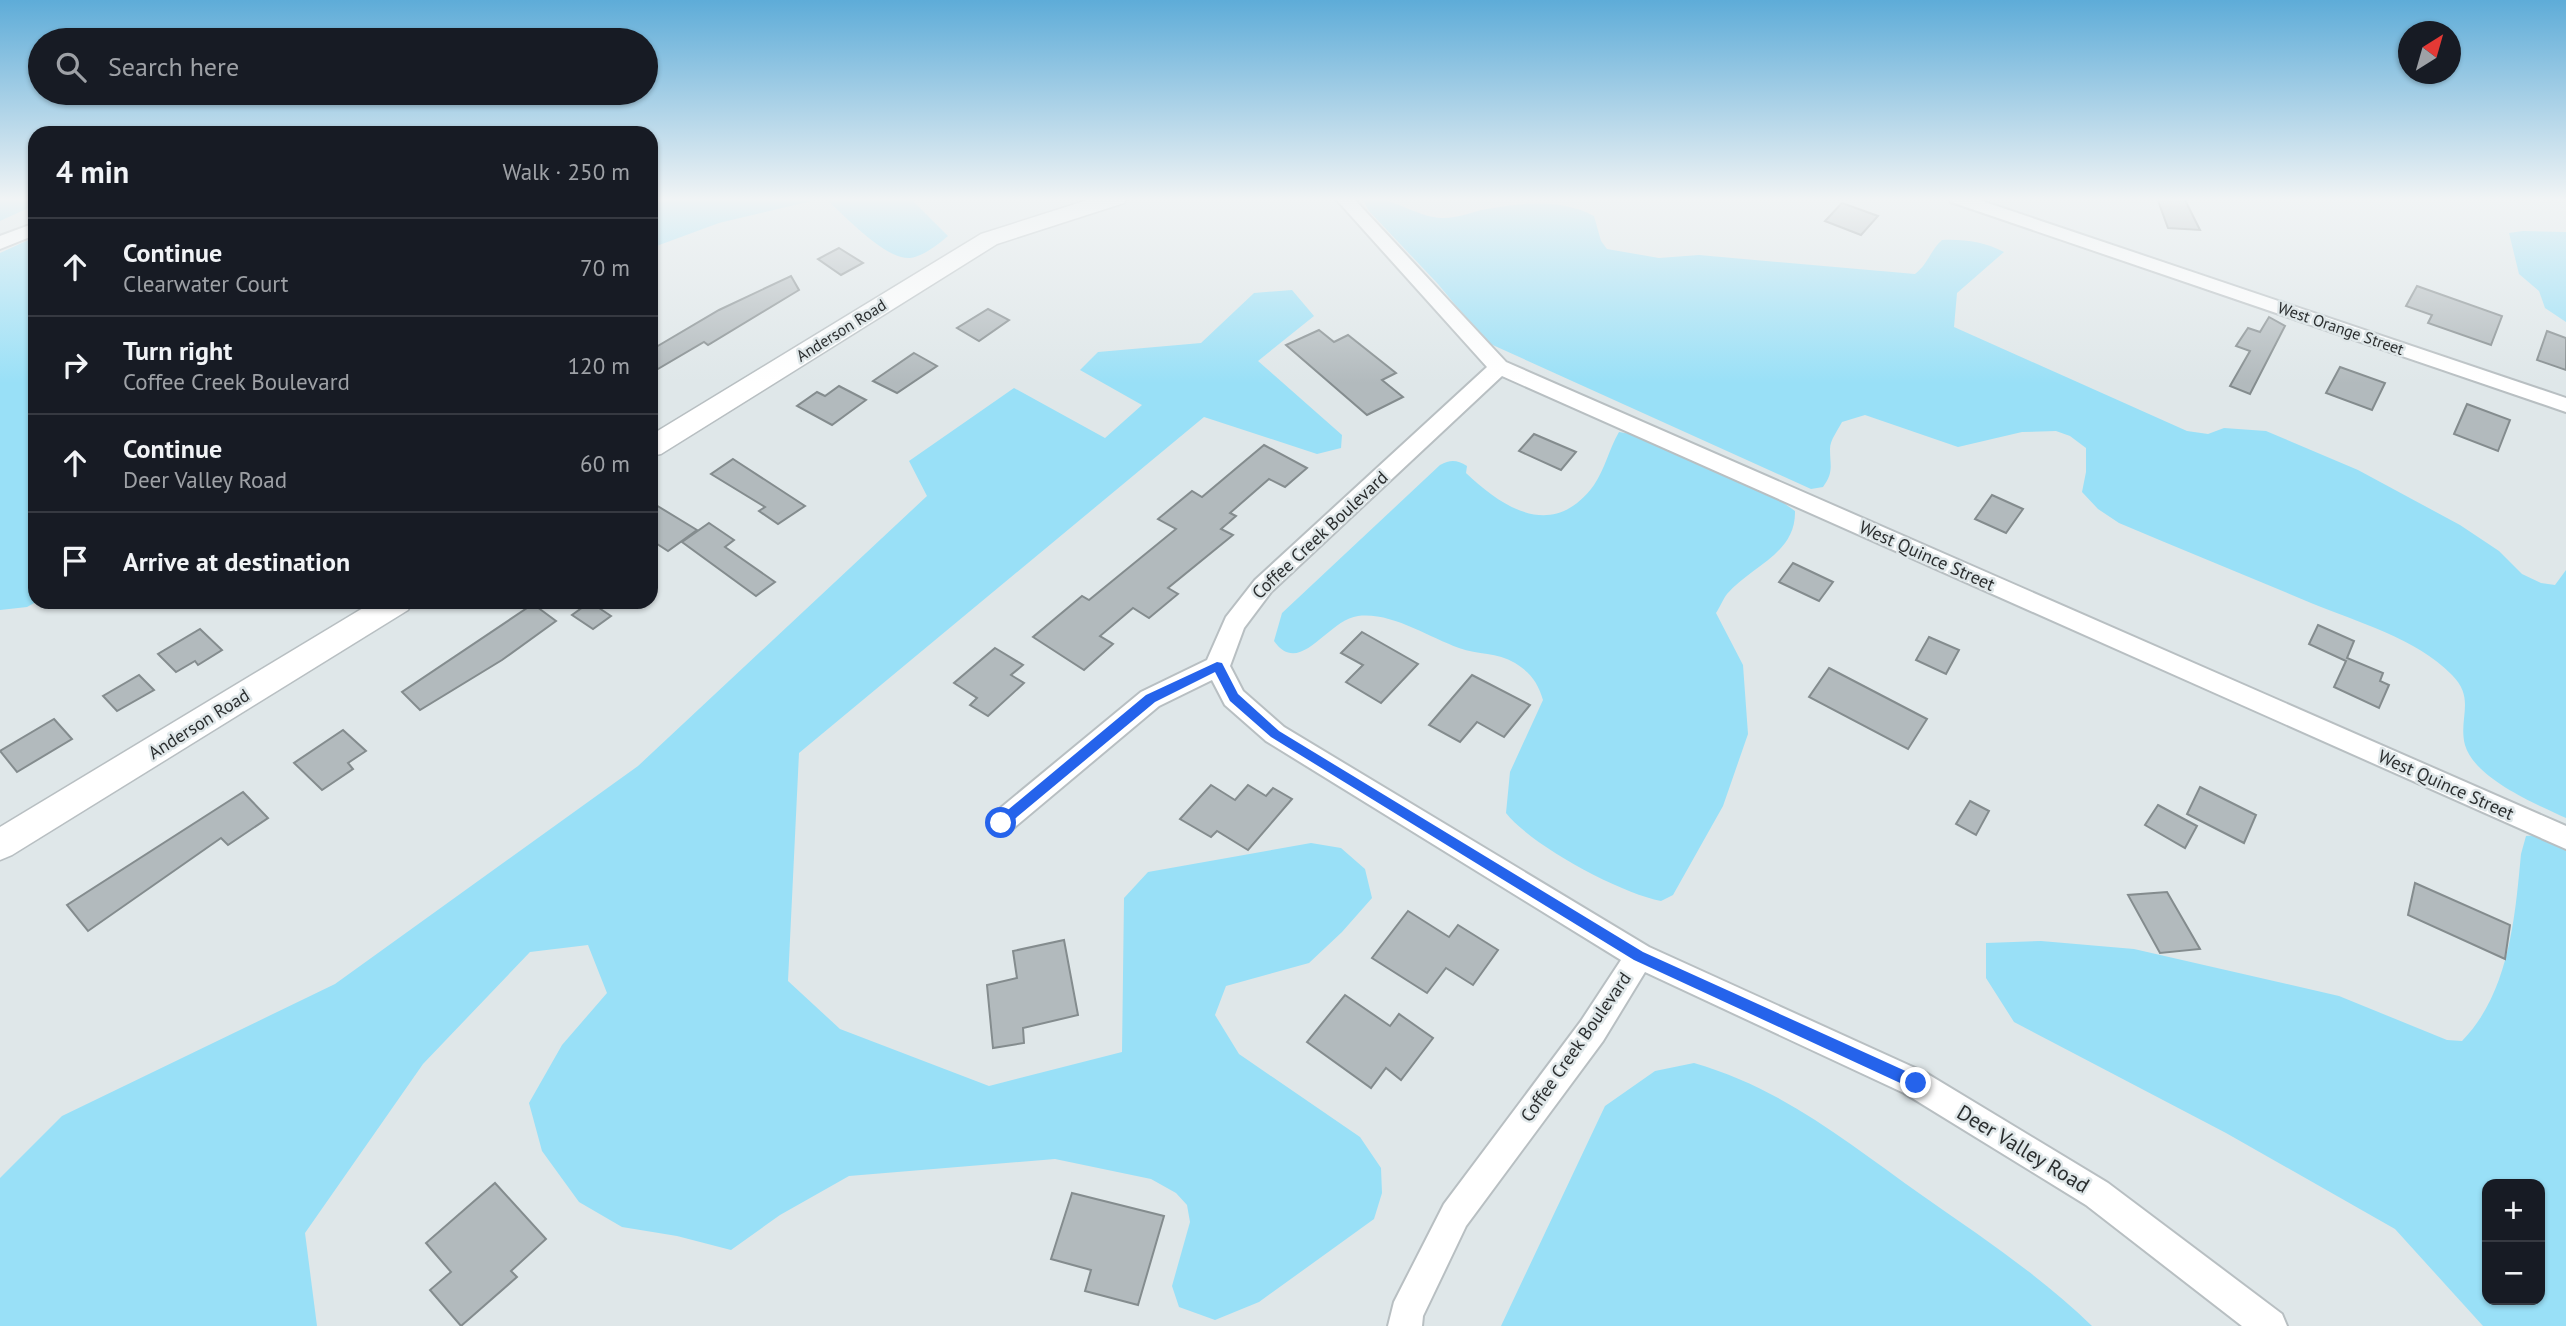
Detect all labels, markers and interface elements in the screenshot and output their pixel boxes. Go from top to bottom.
north arrow [2398,21,2461,84]
search box [28,28,658,105]
icon: search [52,48,90,86]
text: Search here [108,50,239,83]
text: 4 min [56,152,129,191]
text: Walk · 250 m [503,157,630,186]
text: Continue [123,236,222,269]
icon: ahead [56,248,94,286]
text: 70 m [580,253,630,282]
text: Clearwater Court [123,269,289,298]
street label: Anderson Road [792,294,890,366]
street label: West Orange Street [2275,297,2407,359]
text: Turn right [123,334,232,367]
icon: right [56,346,94,384]
text: 120 m [568,351,630,380]
text: Coffee Creek Boulevard [123,367,350,396]
text: Continue [123,432,222,465]
icon: ahead [56,444,94,482]
text: 60 m [580,449,630,478]
text: Deer Valley Road [123,465,287,494]
street label: Coffee Creek Boulevard [1247,466,1392,604]
street label: West Quince Street [1856,515,1999,596]
icon: arrive [56,542,94,580]
text: Arrive at destination [123,545,350,578]
street label: Anderson Road [144,683,254,764]
street label: West Quince Street [2375,744,2518,825]
route start [985,807,1016,838]
street label: Coffee Creek Boulevard [1515,967,1636,1126]
route end [1900,1067,1931,1098]
street label: Deer Valley Road [1952,1098,2094,1199]
map controls [2482,1179,2545,1305]
button: + [2482,1179,2545,1242]
button: − [2482,1242,2545,1305]

